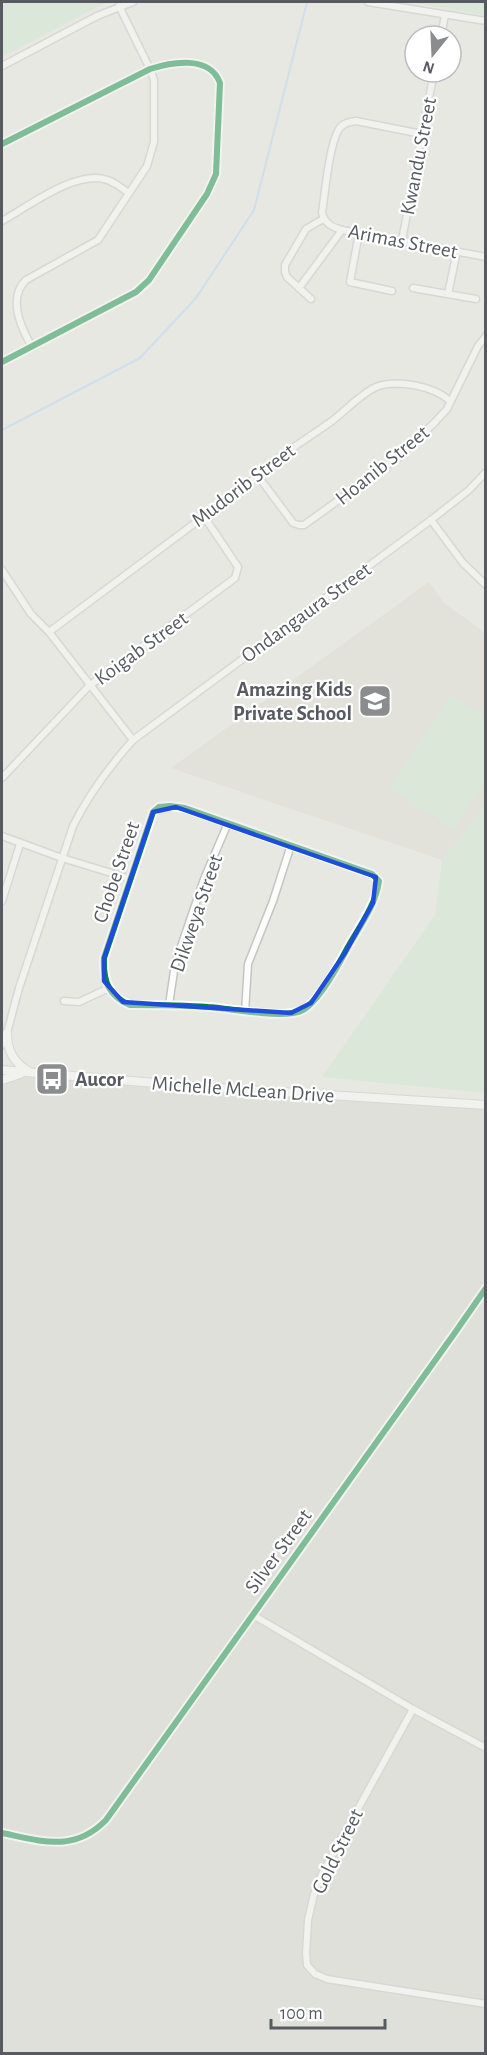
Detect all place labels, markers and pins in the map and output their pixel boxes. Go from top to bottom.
place label: Amazing Kids Private School [233,679,352,724]
school or university icon: Amazing Kids Private School [357,683,393,719]
bus stop icon: Aucor [34,1061,70,1097]
place label: Aucor [75,1069,124,1090]

